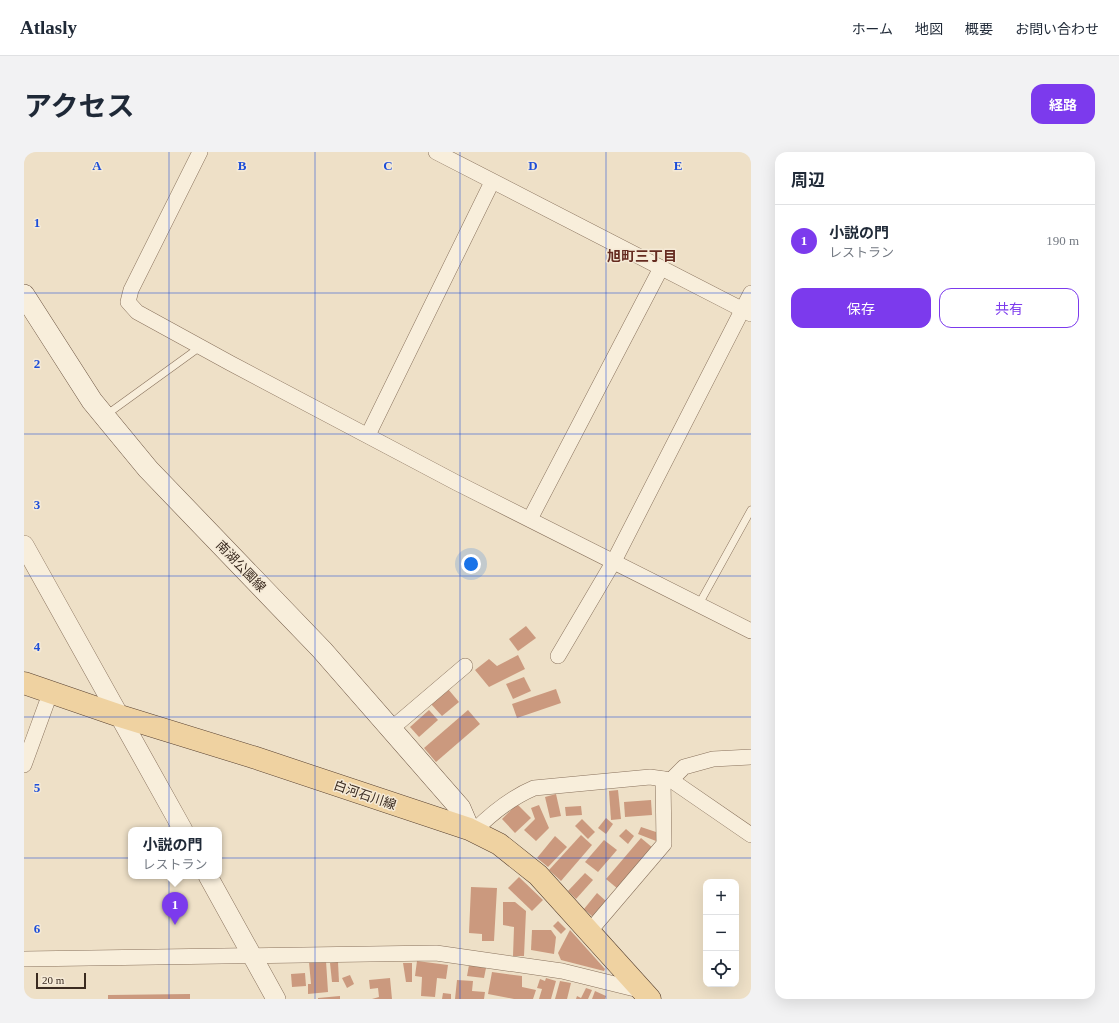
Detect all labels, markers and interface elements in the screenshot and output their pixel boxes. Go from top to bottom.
text: Atlasly [20,17,77,38]
text: ホーム [851,22,893,37]
text: 地図 [915,22,943,37]
text: 概要 [965,22,993,37]
text: お問い合わせ [1015,22,1099,37]
button: 経路 [1031,84,1095,124]
text: アクセス [24,91,135,122]
text: A [92,158,102,173]
text: B [238,158,247,173]
text: C [383,158,393,173]
text: D [528,158,538,173]
text: E [674,158,682,173]
text: 周辺 [791,171,825,190]
text: 1 [34,215,40,230]
text: 小説の門 [829,225,889,241]
text: 1 [801,233,807,248]
text: 190 m [1046,233,1079,248]
text: レストラン [829,245,894,260]
district label: 旭町三丁目 [607,249,677,264]
button: 保存 [791,288,931,328]
button: 共有 [939,288,1079,328]
text: 2 [34,356,40,371]
text: 3 [34,497,41,512]
street label: 南湖公園線 [213,537,269,595]
your location [461,554,481,574]
text: 4 [34,639,41,654]
street label: 白河石川線 [332,777,398,813]
text: 5 [34,780,41,795]
popup [128,827,222,879]
text: 小説の門 [142,837,203,853]
text: レストラン [142,857,208,872]
map controls [703,879,739,987]
button: + [703,879,739,915]
pin: 1 [162,892,188,925]
button: − [703,915,739,951]
text: 6 [34,921,41,936]
button: locate [703,951,739,987]
scale bar [36,971,86,990]
text: 20 m [42,974,64,986]

